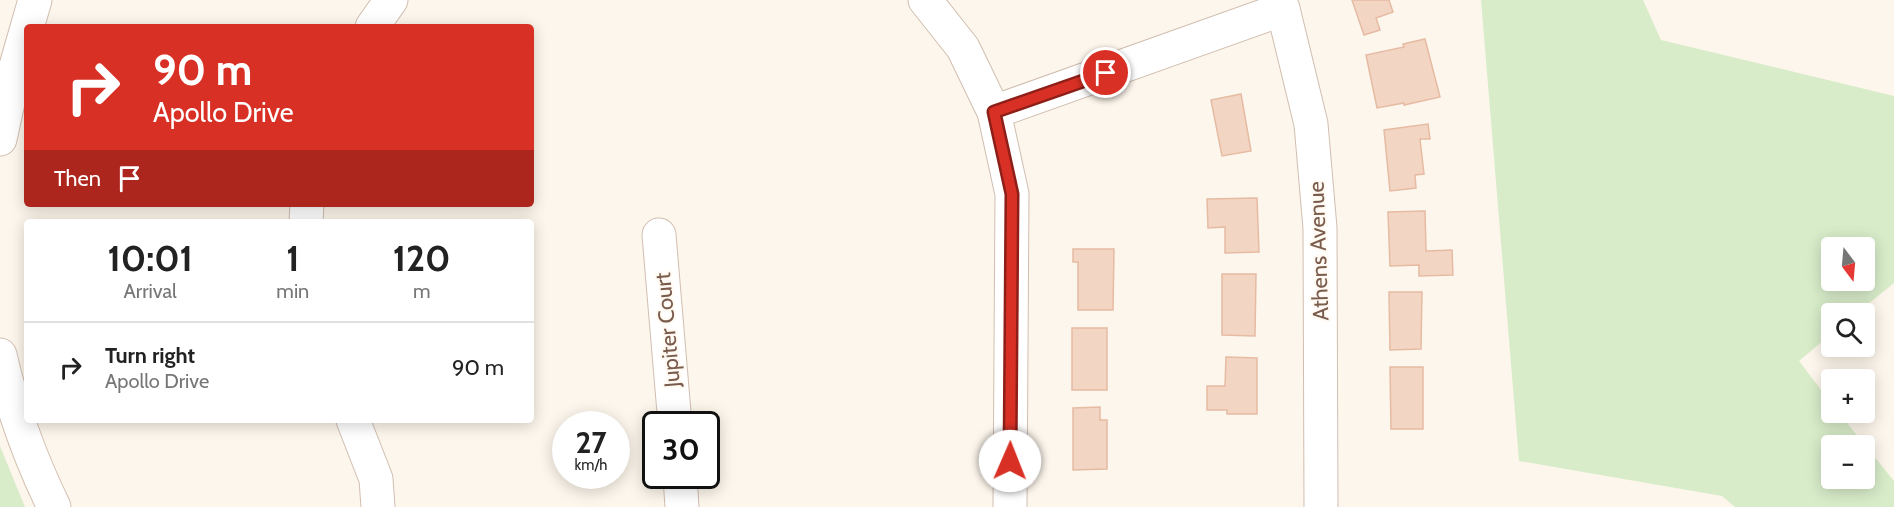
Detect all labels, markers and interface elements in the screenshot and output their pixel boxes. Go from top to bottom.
text: 90 m [153,44,252,96]
pin [1080,47,1131,98]
icon: right [54,48,132,126]
icon: arrive [1089,56,1122,89]
text: Apollo Drive [153,96,294,129]
icon: arrive [113,162,146,195]
text: Then [54,165,101,192]
street label: Athens Avenue [1303,181,1334,321]
text: 10:01 [107,236,193,280]
text: 1 [286,236,299,280]
text: 120 [393,236,451,280]
north arrow [1821,237,1875,291]
map controls [1821,237,1875,489]
street label: Jupiter Court [649,271,686,390]
text: Arrival [124,279,177,303]
text: min [276,279,309,303]
text: m [413,279,430,303]
button: search [1821,303,1875,357]
text: Turn right [105,342,195,369]
icon: right [54,351,87,384]
text: 90 m [452,354,504,381]
text: Apollo Drive [105,369,209,393]
button: + [1821,369,1875,423]
speed limit sign: 30 [642,411,720,489]
text: 27 [575,424,607,461]
position arrow [978,429,1042,493]
button: − [1821,435,1875,489]
text: km/h [575,456,607,474]

